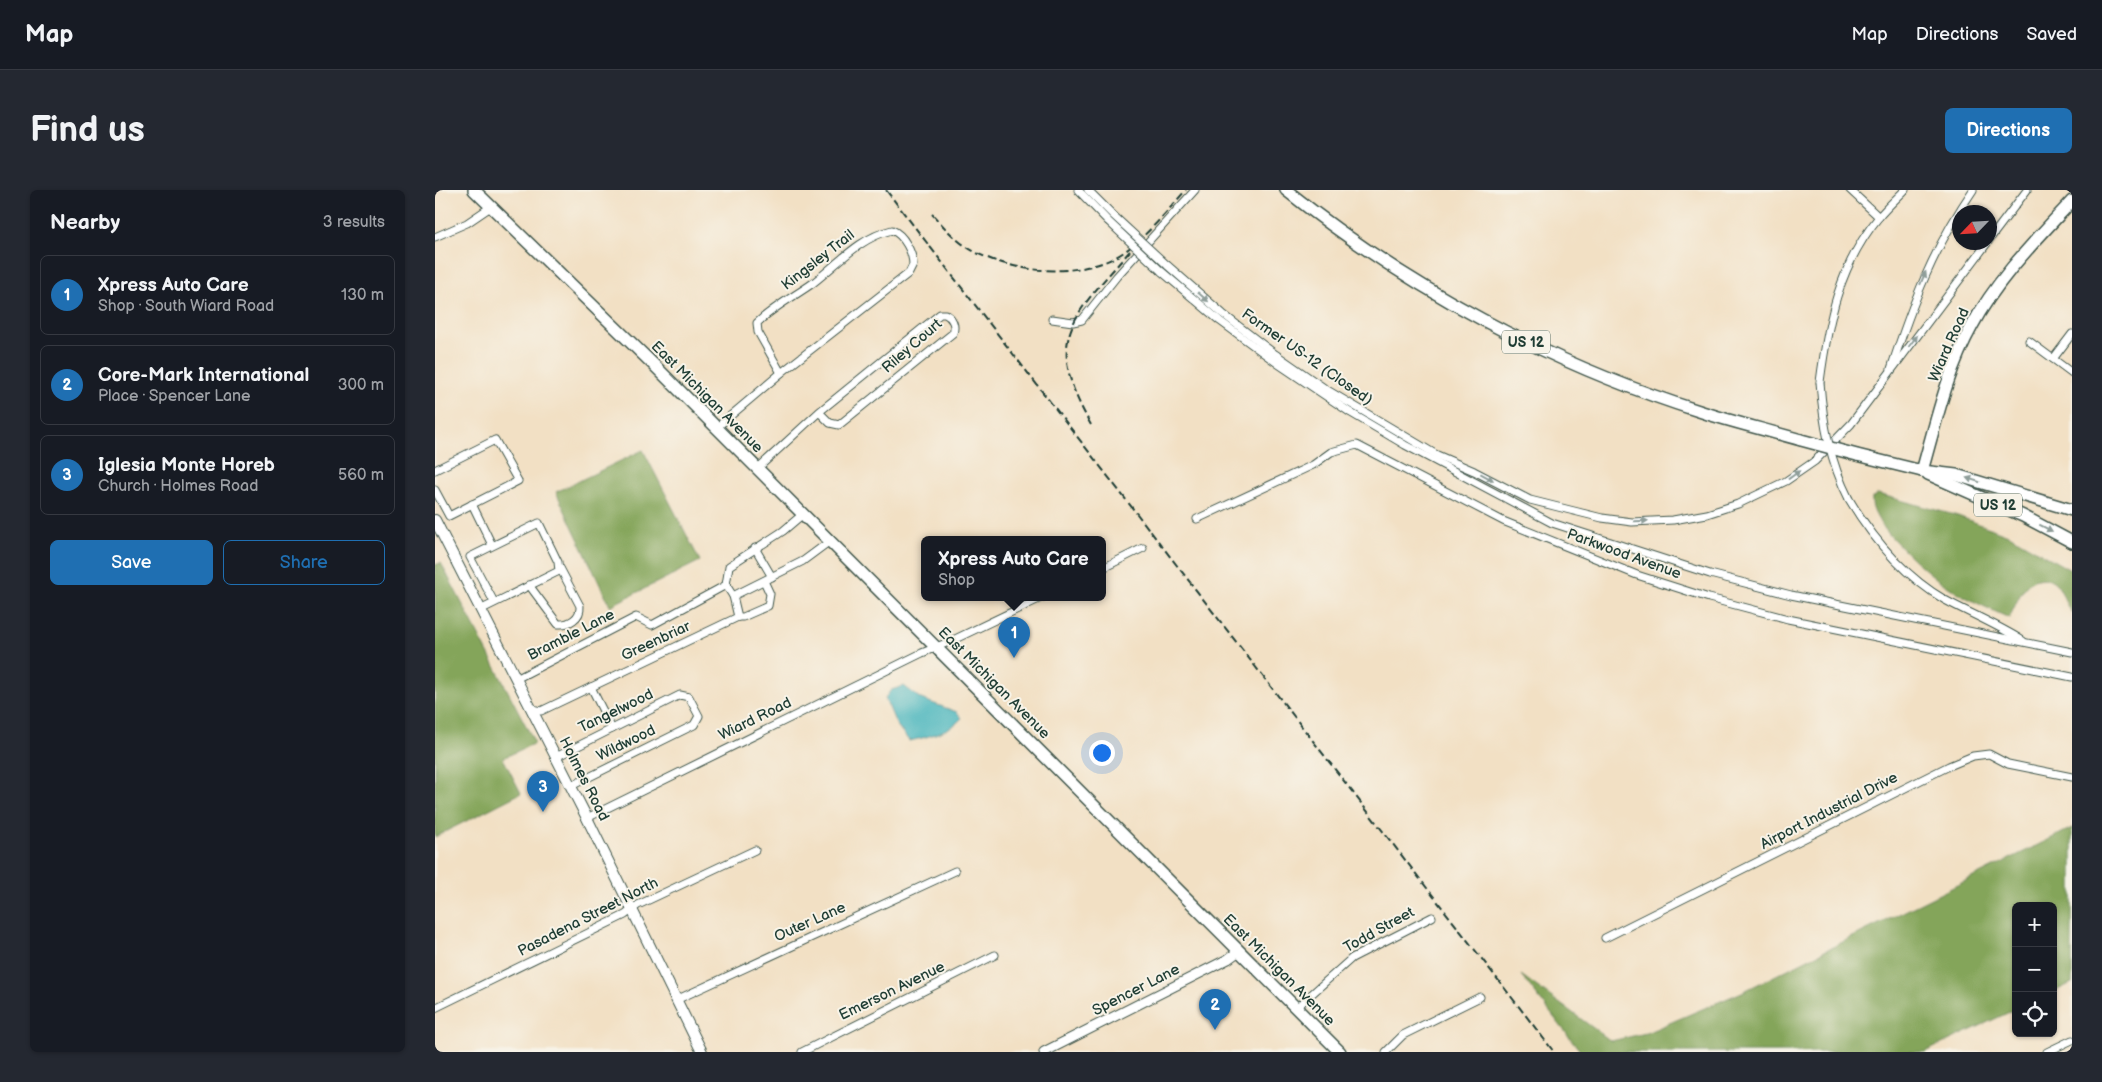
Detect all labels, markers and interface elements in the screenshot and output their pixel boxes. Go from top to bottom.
text: Map [25,20,73,49]
text: Map [1852,24,1888,45]
text: Directions [1916,24,1998,45]
text: Saved [2026,24,2077,45]
button: Directions [1945,108,2072,153]
text: Find us [30,109,145,152]
north arrow [1952,205,1997,250]
text: Nearby [50,210,120,235]
text: 3 results [323,213,385,232]
street label: Kingsley Trail [778,225,858,295]
one-way arrow [1919,271,1927,286]
text: Xpress Auto Care [98,274,249,297]
text: 1 [64,286,70,305]
text: 130 m [341,286,384,305]
one-way arrow [1197,291,1209,303]
text: Shop · South Wiard Road [98,297,274,316]
street label: Former US-12 (Closed) [1238,305,1376,409]
street label: Wiard Road [1924,305,1974,385]
street label: Riley Court [878,314,946,377]
road number: US 12 [1502,330,1550,353]
one-way arrow [1908,335,1919,348]
street label: East Michigan Avenue [647,337,767,457]
text: Core-Mark International [98,364,309,387]
text: 2 [62,376,72,395]
text: 300 m [338,376,384,395]
text: Place · Spencer Lane [98,387,251,406]
text: Iglesia Monte Horeb [98,454,275,477]
text: 3 [62,466,72,485]
text: 560 m [338,466,384,485]
one-way arrow [1787,470,1801,480]
one-way arrow [1479,473,1494,481]
one-way arrow [1966,476,1981,484]
text: Church · Holmes Road [98,477,258,496]
road number: US 12 [1974,494,2022,516]
one-way arrow [1633,517,1649,525]
one-way arrow [2039,524,2053,532]
street label: Parkwood Avenue [1564,525,1684,583]
popup [921,536,1106,601]
button: Save [50,540,213,585]
button: Share [223,540,385,585]
text: Xpress Auto Care [938,548,1089,571]
text: Shop [938,571,975,590]
street label: Bramble Lane [524,605,618,665]
street label: Greenbriar [618,617,694,665]
pin: 1 [998,617,1030,658]
street label: East Michigan Avenue [934,623,1054,743]
street label: Tangelwood [575,685,657,737]
street label: Wiard Road [715,693,795,745]
street label: Wildwood [593,721,659,765]
street label: Holmes Road [555,734,613,824]
your location [1089,740,1115,766]
street label: Airport Industrial Drive [1757,768,1901,854]
pin: 3 [527,771,559,812]
street label: Pasadena Street North [515,873,661,961]
street label: Outer Lane [771,898,849,946]
map controls [2012,902,2057,1037]
button: + [2012,902,2057,947]
street label: Todd Street [1340,903,1418,957]
street label: East Michigan Avenue [1219,910,1339,1030]
button: − [2012,947,2057,992]
street label: Emerson Avenue [836,957,948,1025]
street label: Spencer Lane [1089,960,1183,1020]
pin: 2 [1199,989,1231,1030]
button: locate [2012,992,2057,1037]

